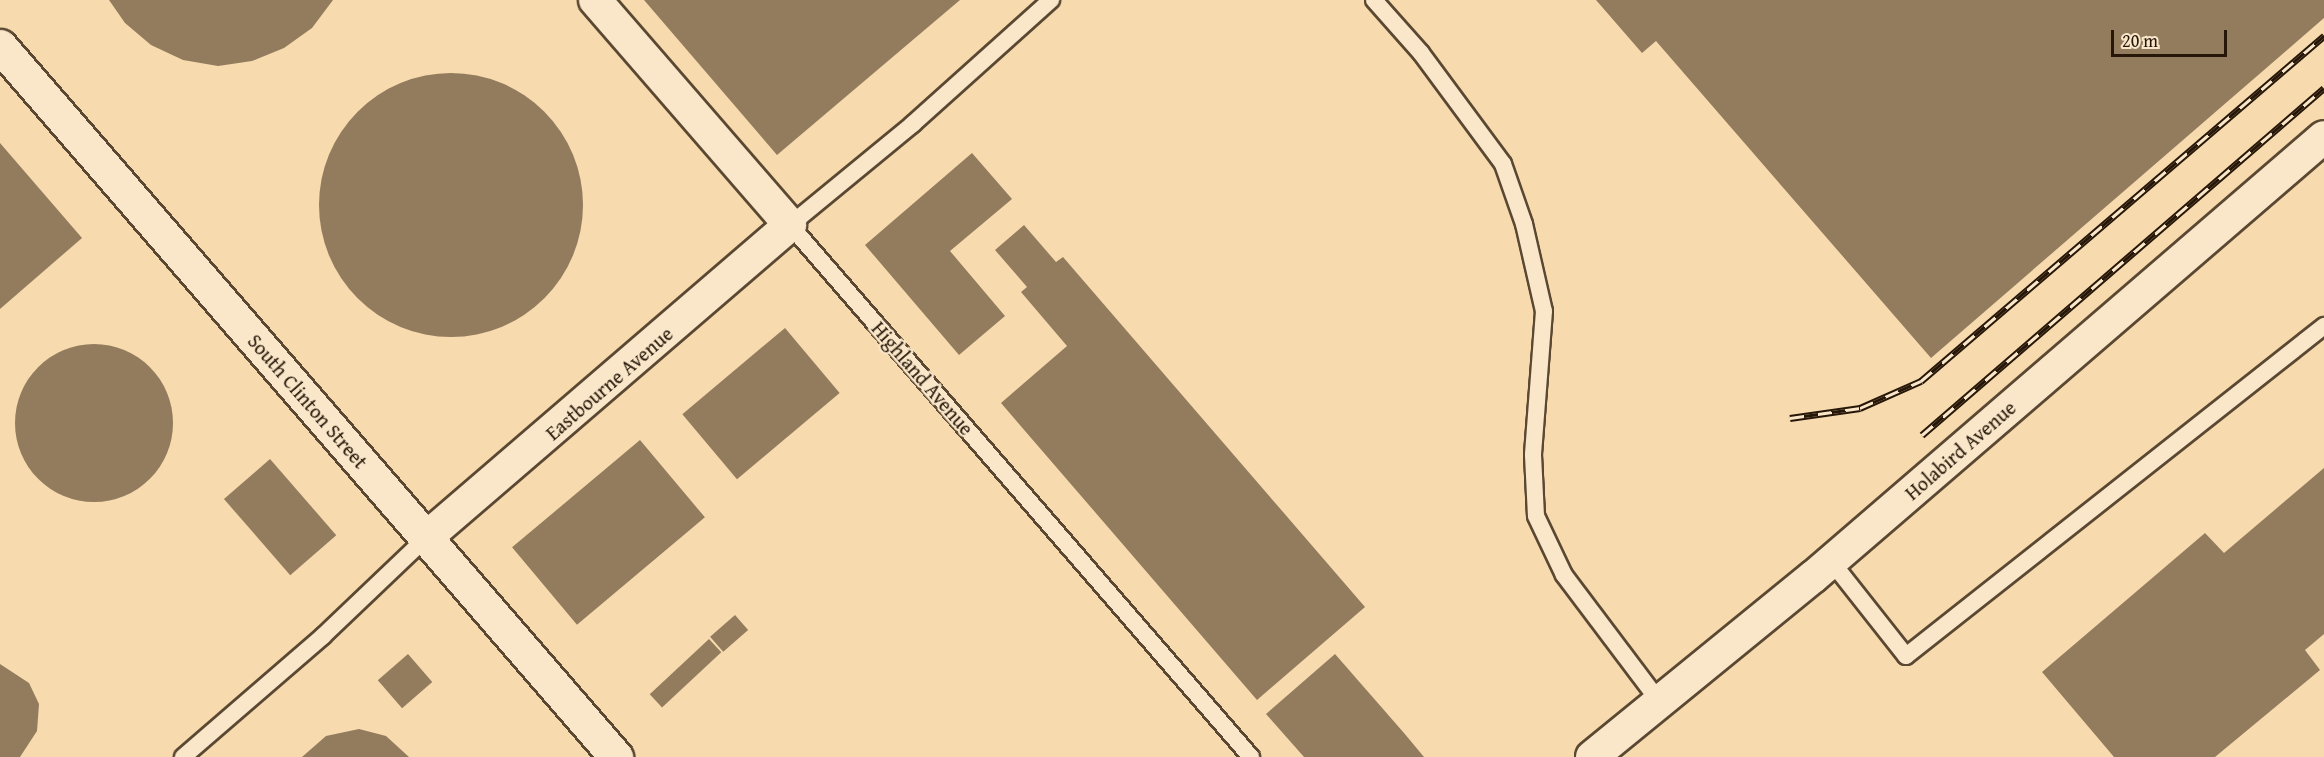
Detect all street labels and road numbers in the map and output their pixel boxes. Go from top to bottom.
street label: Highland Avenue [867,316,979,440]
street label: Eastbourne Avenue [540,321,678,445]
street label: South Clinton Street [243,329,373,473]
street label: Holabird Avenue [1900,395,2020,505]

